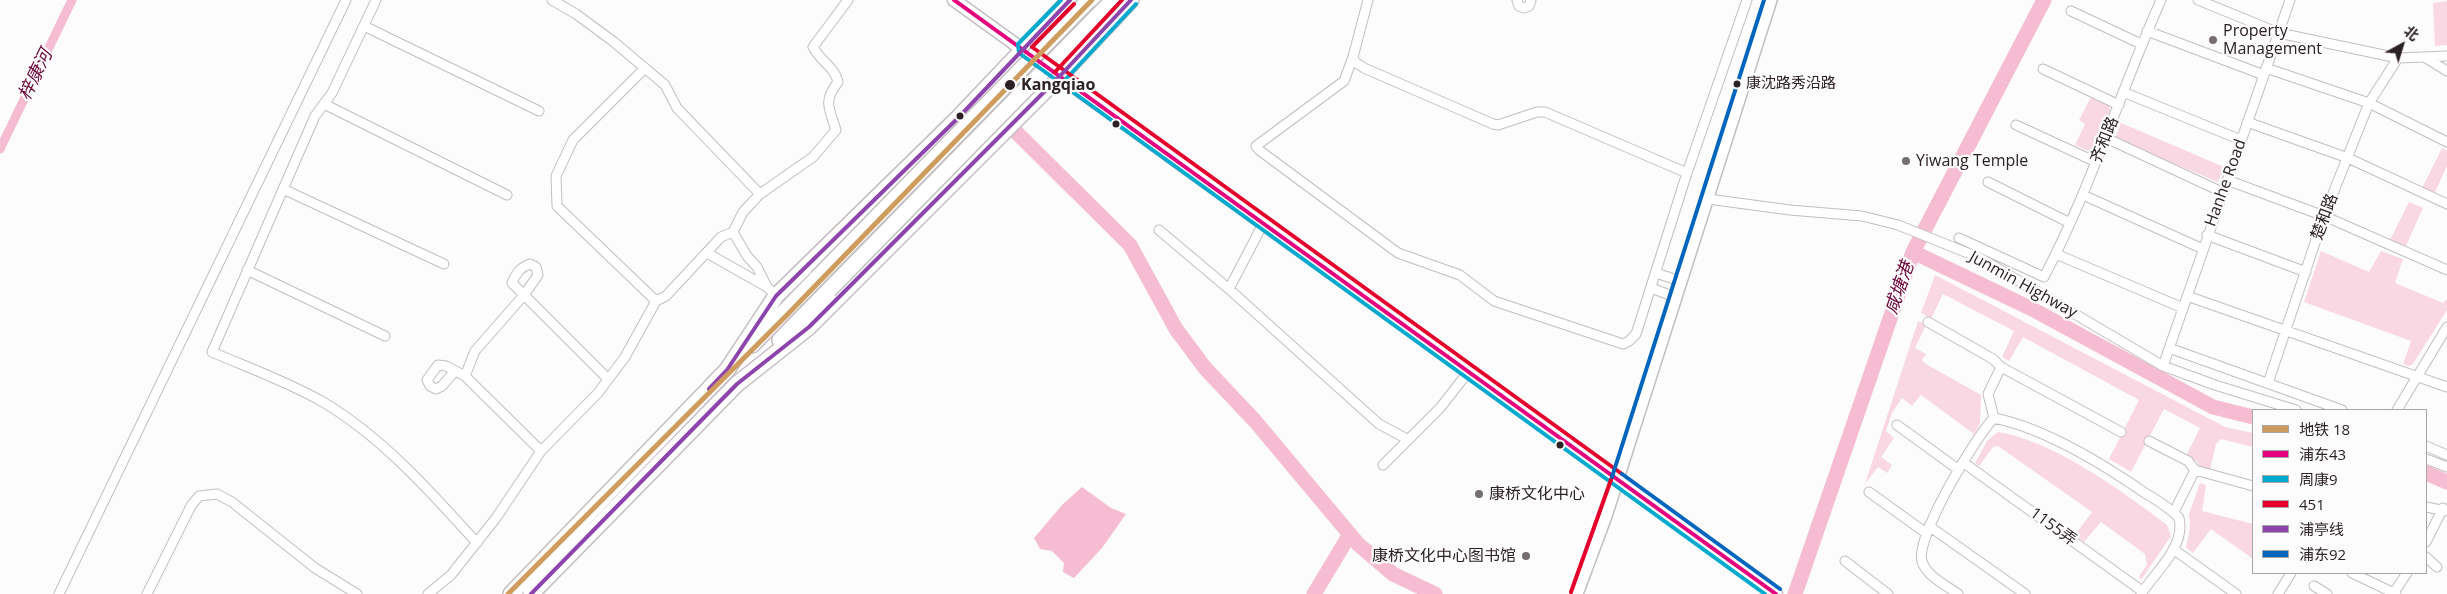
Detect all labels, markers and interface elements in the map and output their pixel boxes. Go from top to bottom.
north arrow [2377,20,2427,70]
place label: Property Management [2223,21,2322,59]
text: 北 [2400,21,2423,45]
marker: Property Management [2207,34,2219,46]
water label: 梓康河 [14,46,58,104]
place label: Kangqiao [1021,75,1095,95]
place label: 康沈路秀沿路 [1746,75,1836,93]
marker: Kangqiao [1003,78,1017,92]
marker: 康沈路秀沿路 [1732,79,1742,89]
unlabelled marker [955,111,965,121]
street label: 齐和路 [2087,114,2123,166]
unlabelled marker [1111,119,1121,129]
street label: Hanhe Road [2201,137,2251,229]
place label: Yiwang Temple [1916,151,2028,171]
marker: Yiwang Temple [1900,155,1912,167]
street label: 楚和路 [2308,191,2342,243]
street label: Junmin Highway [1966,247,2080,323]
water label: 咸塘港 [1881,259,1919,317]
legend [2252,409,2427,574]
text: 地铁 18 [2299,419,2350,439]
unlabelled marker [1555,440,1565,450]
text: 浦东43 [2299,444,2346,464]
text: 周康9 [2299,469,2338,489]
place label: 康桥文化中心 [1489,484,1585,504]
marker: 康桥文化中心 [1473,488,1485,500]
text: 451 [2299,494,2325,514]
street label: 1155弄 [2026,504,2080,550]
text: 浦亭线 [2299,519,2344,539]
text: 浦东92 [2299,544,2346,564]
place label: 康桥文化中心图书馆 [1372,546,1516,566]
marker: 康桥文化中心图书馆 [1520,550,1532,562]

